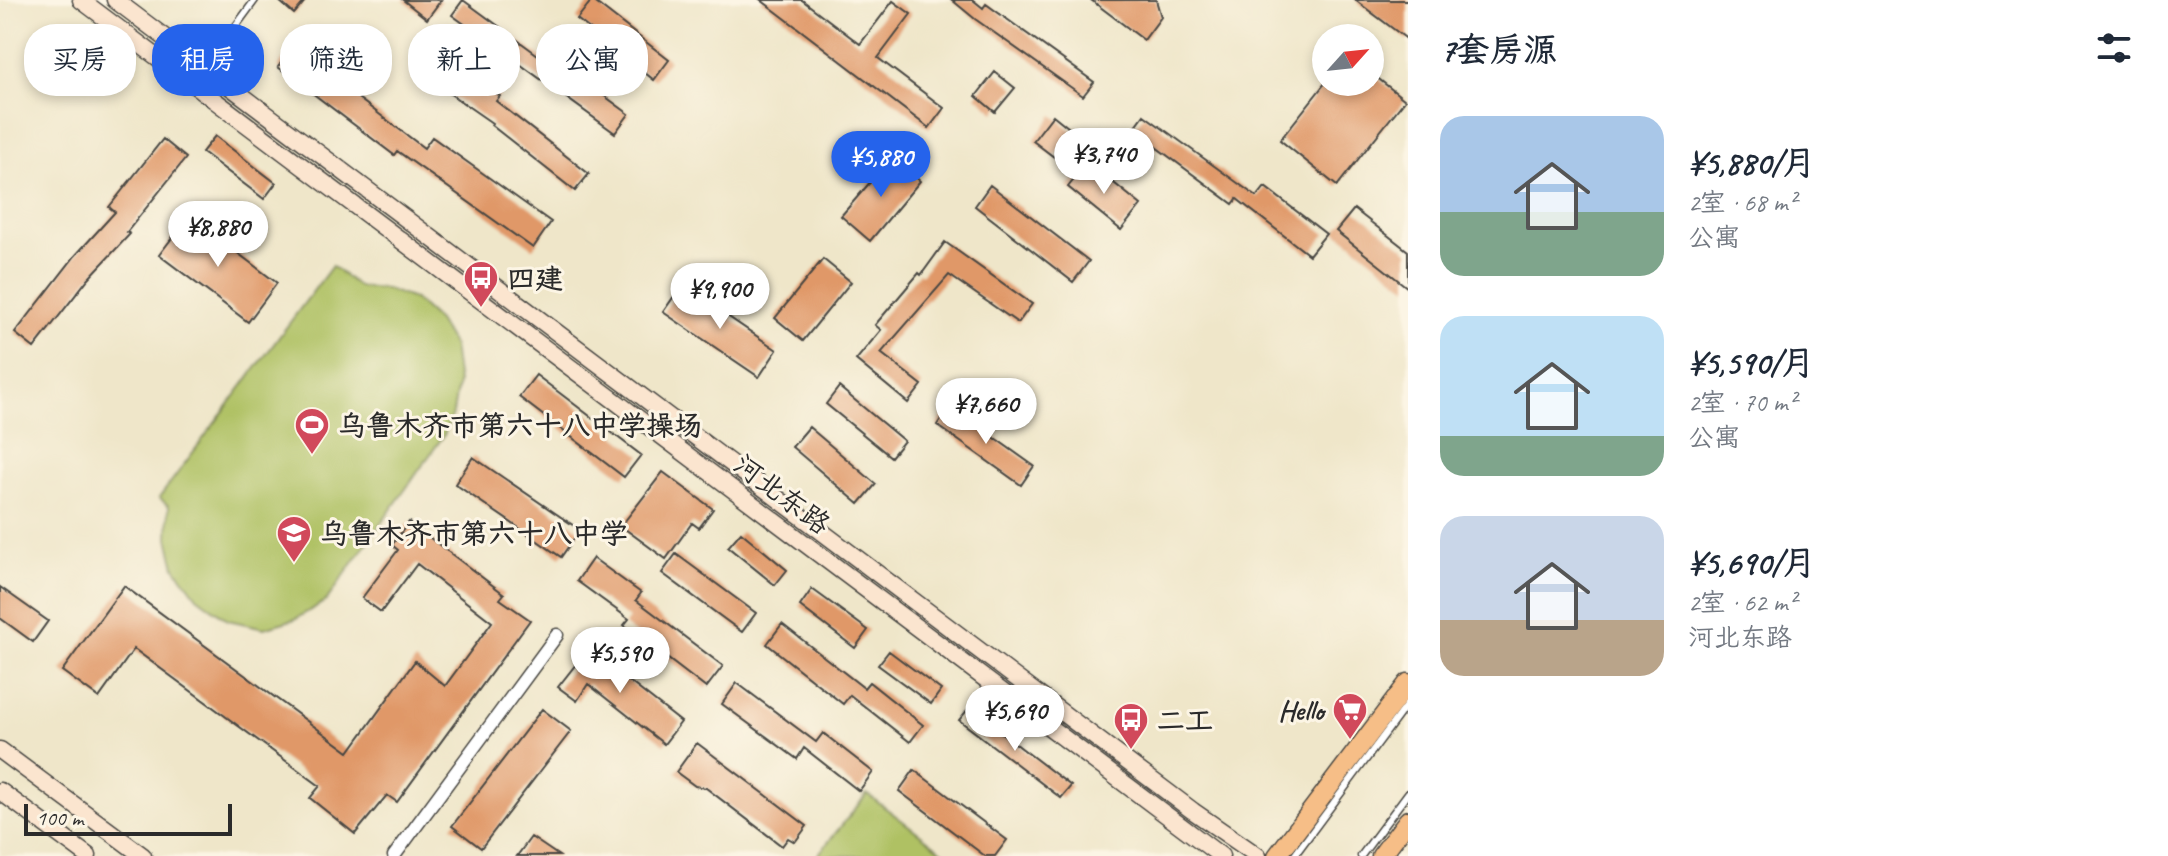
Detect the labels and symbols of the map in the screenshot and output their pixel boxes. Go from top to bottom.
north arrow [1312,24,1384,96]
pin: ¥3,740 [1039,128,1169,196]
pin: ¥5,880 [816,131,946,199]
pin: ¥8,880 [153,201,283,269]
bus stop icon: 四建 [462,259,500,309]
place label: 四建 [507,261,563,296]
pin: ¥9,900 [655,263,785,331]
pin: ¥7,660 [921,378,1051,446]
sports icon: 乌鲁木齐市第六十八中学操场 [293,406,331,456]
place label: 乌鲁木齐市第六十八中学操场 [338,408,702,443]
street label: 河北东路 [727,446,837,542]
school or university icon: 乌鲁木齐市第六十八中学 [275,514,313,564]
place label: 乌鲁木齐市第六十八中学 [320,516,628,551]
pin: ¥5,590 [555,627,685,695]
pin: ¥5,690 [950,685,1080,753]
supermarket icon: Hello [1331,691,1369,741]
place label: Hello [1278,693,1327,728]
bus stop icon: 二工 [1112,701,1150,751]
place label: 二工 [1157,703,1213,738]
scale bar [24,800,232,836]

